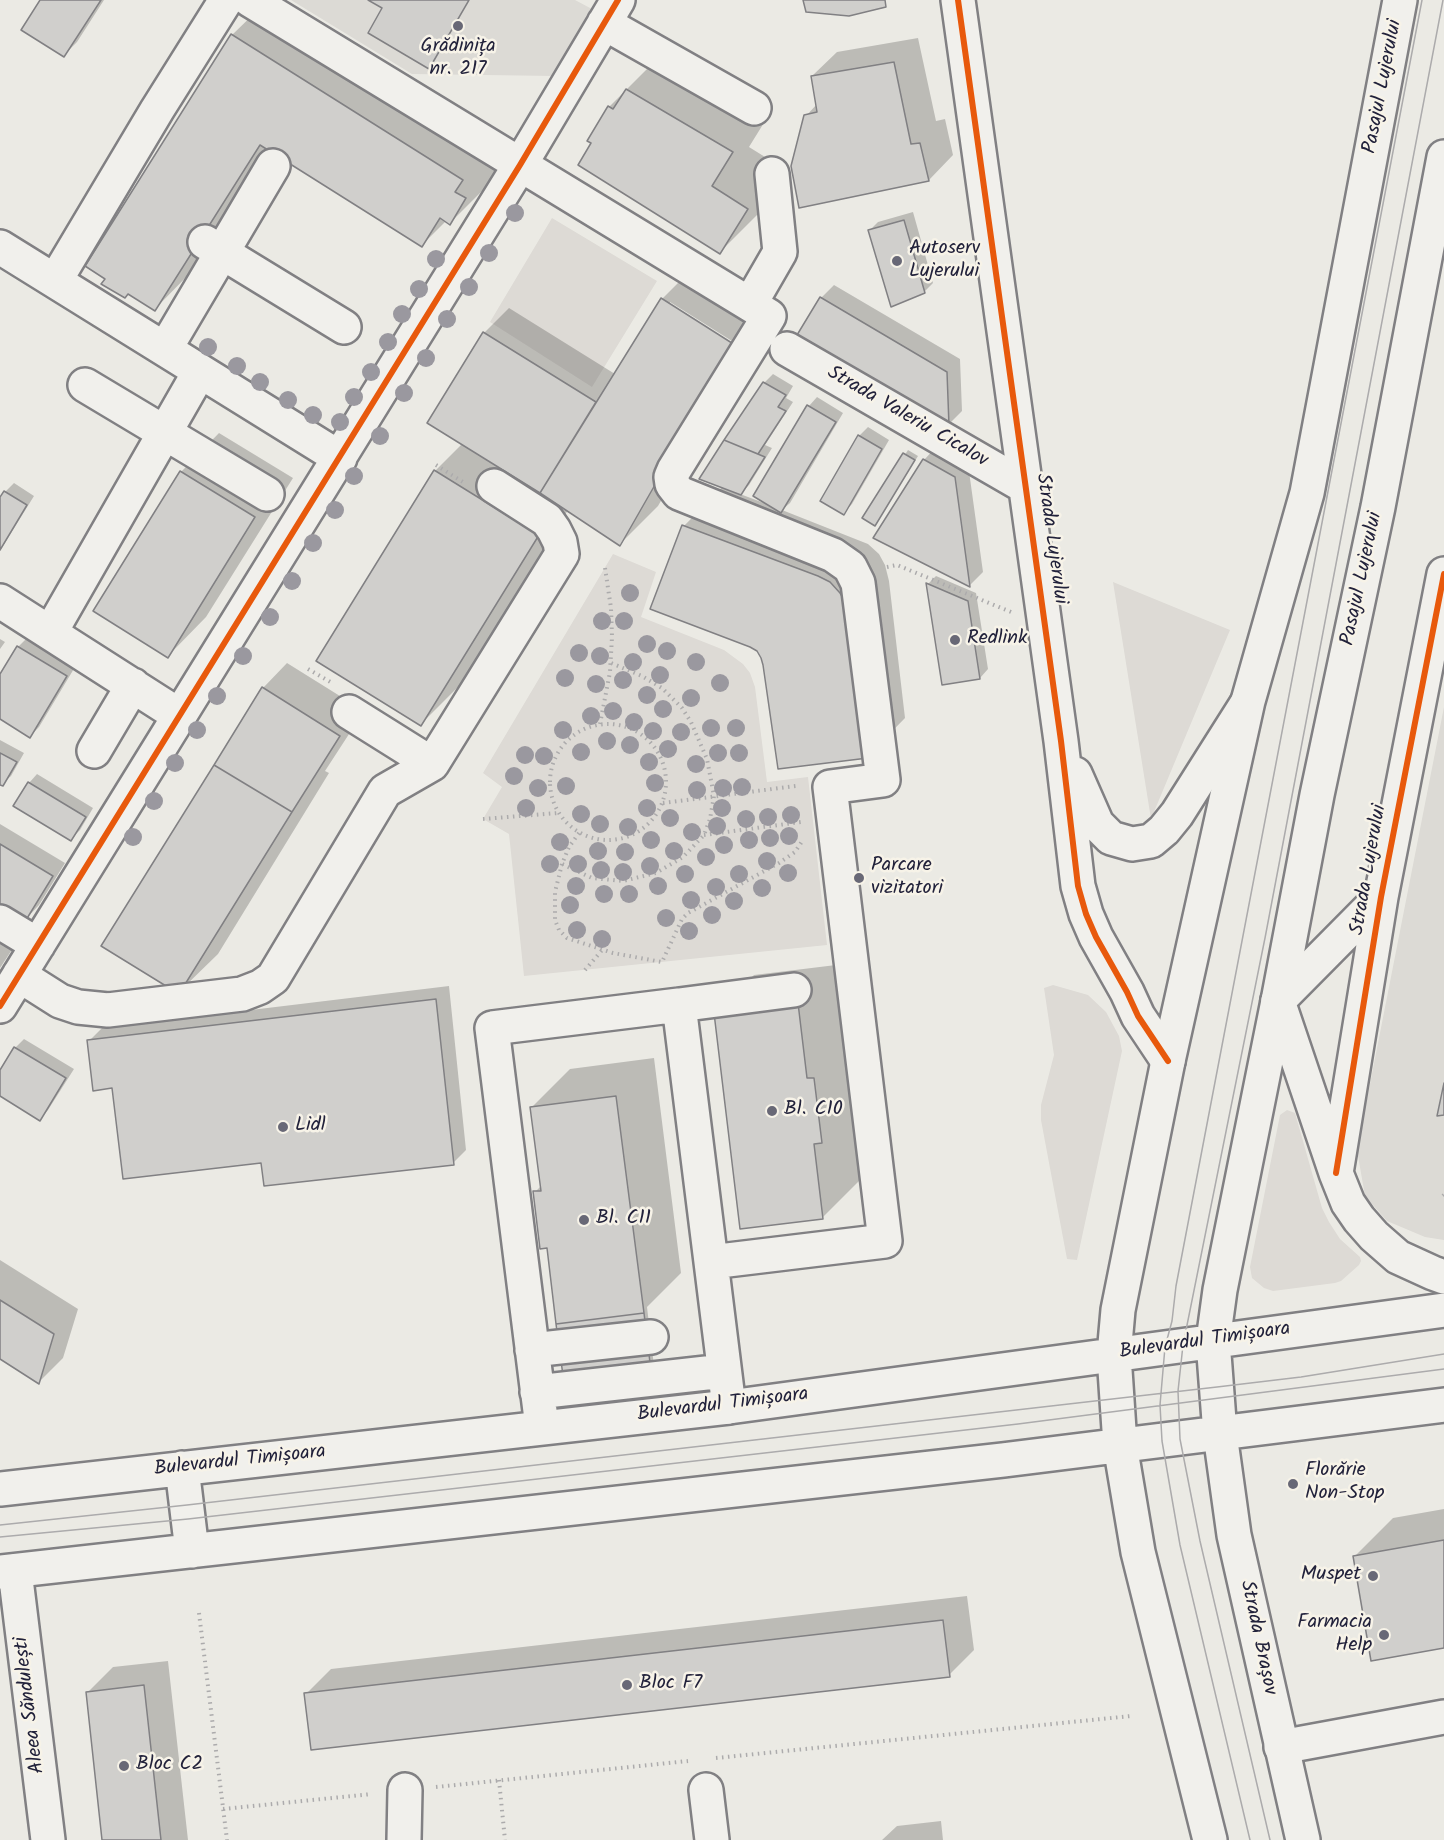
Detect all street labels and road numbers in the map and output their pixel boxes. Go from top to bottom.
street label: Pasajul Lujerului [1359,18,1409,156]
street label: Strada Valeriu Cicalov [822,362,992,474]
street label: Strada Lujerului [1029,472,1071,606]
street label: Pasajul Lujerului [1337,510,1389,648]
street label: Strada Lujerului [1347,803,1393,937]
street label: Bulevardul Timișoara [1118,1318,1292,1366]
street label: Bulevardul Timișoara [636,1384,810,1428]
street label: Bulevardul Timișoara [153,1441,327,1483]
street label: Strada Brașov [1233,1579,1281,1697]
street label: Aleea Săndulești [11,1635,51,1775]

